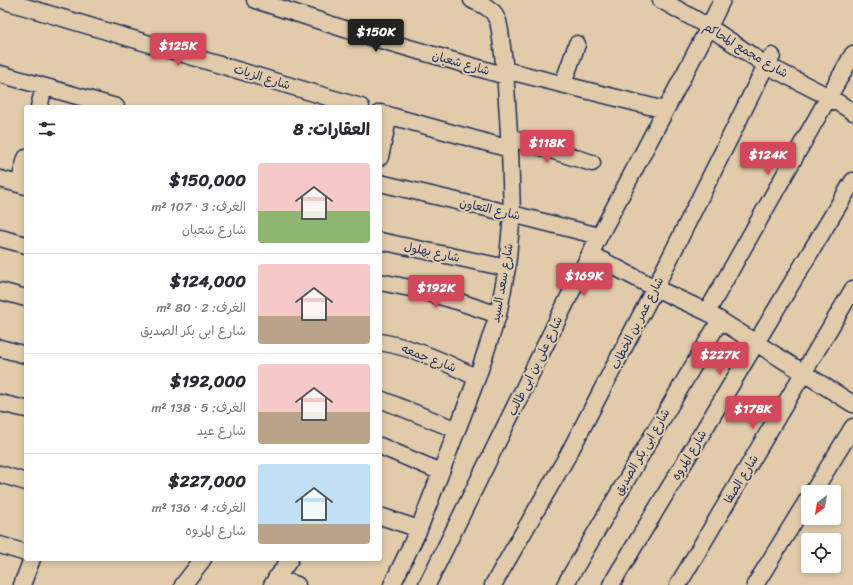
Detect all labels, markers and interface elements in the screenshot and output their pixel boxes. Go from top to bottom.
street label: شارع مجمع المحاكم [699,16,793,84]
pin: $150K [348,19,404,53]
text: $150K [357,20,395,43]
pin: $125K [150,33,206,67]
text: $125K [159,34,197,57]
street label: شارع شعبان [429,44,493,82]
street label: شارع الزيات [231,58,293,96]
text: العقارات: 8 [293,114,370,144]
icon: filters [36,118,58,140]
pin: $118K [519,130,575,164]
text: $118K [529,131,565,154]
pin: $124K [740,142,796,176]
text: $124K [749,143,787,166]
text: $150,000 [169,165,246,195]
icon: home [290,179,338,227]
street label: شارع التعاون [457,191,523,227]
text: الغرف: 3 · 107 m² [152,195,246,218]
text: شارع شعبان [182,218,246,241]
street label: شارع بهلول [402,235,462,269]
street label: شارع سعد السيد [484,242,520,324]
pin: $169K [556,263,612,297]
text: $169K [565,264,603,287]
text: $124,000 [170,266,246,296]
street label: شارع عمر بن الخطاب [604,273,670,373]
pin: $192K [408,275,464,309]
text: $192K [417,276,455,299]
icon: home [290,280,338,328]
text: الغرف: 2 · 80 m² [156,296,246,319]
street label: شارع على بن ابى طالب [501,312,569,420]
text: شارع ابى بكر الصديق [140,319,246,342]
street label: شارع جمعه [398,337,460,379]
pin: $227K [692,342,748,376]
text: $227K [700,343,740,366]
text: $192,000 [170,366,246,396]
icon: home [290,380,338,428]
text: الغرف: 5 · 138 m² [151,396,246,419]
pin: $178K [725,396,781,430]
text: $178K [734,397,772,420]
street label: شارع ابى بكر الصديق [608,404,676,500]
text: شارع عيد [197,419,246,442]
street label: شارع المروه [665,425,713,485]
street label: شارع الصفا [718,450,764,508]
text: $227,000 [168,466,246,496]
icon: home [290,480,338,528]
north arrow [801,485,841,525]
map controls [801,485,841,573]
text: الغرف: 4 · 136 m² [152,496,246,519]
text: شارع المروه [185,519,246,542]
button: locate [801,533,841,573]

